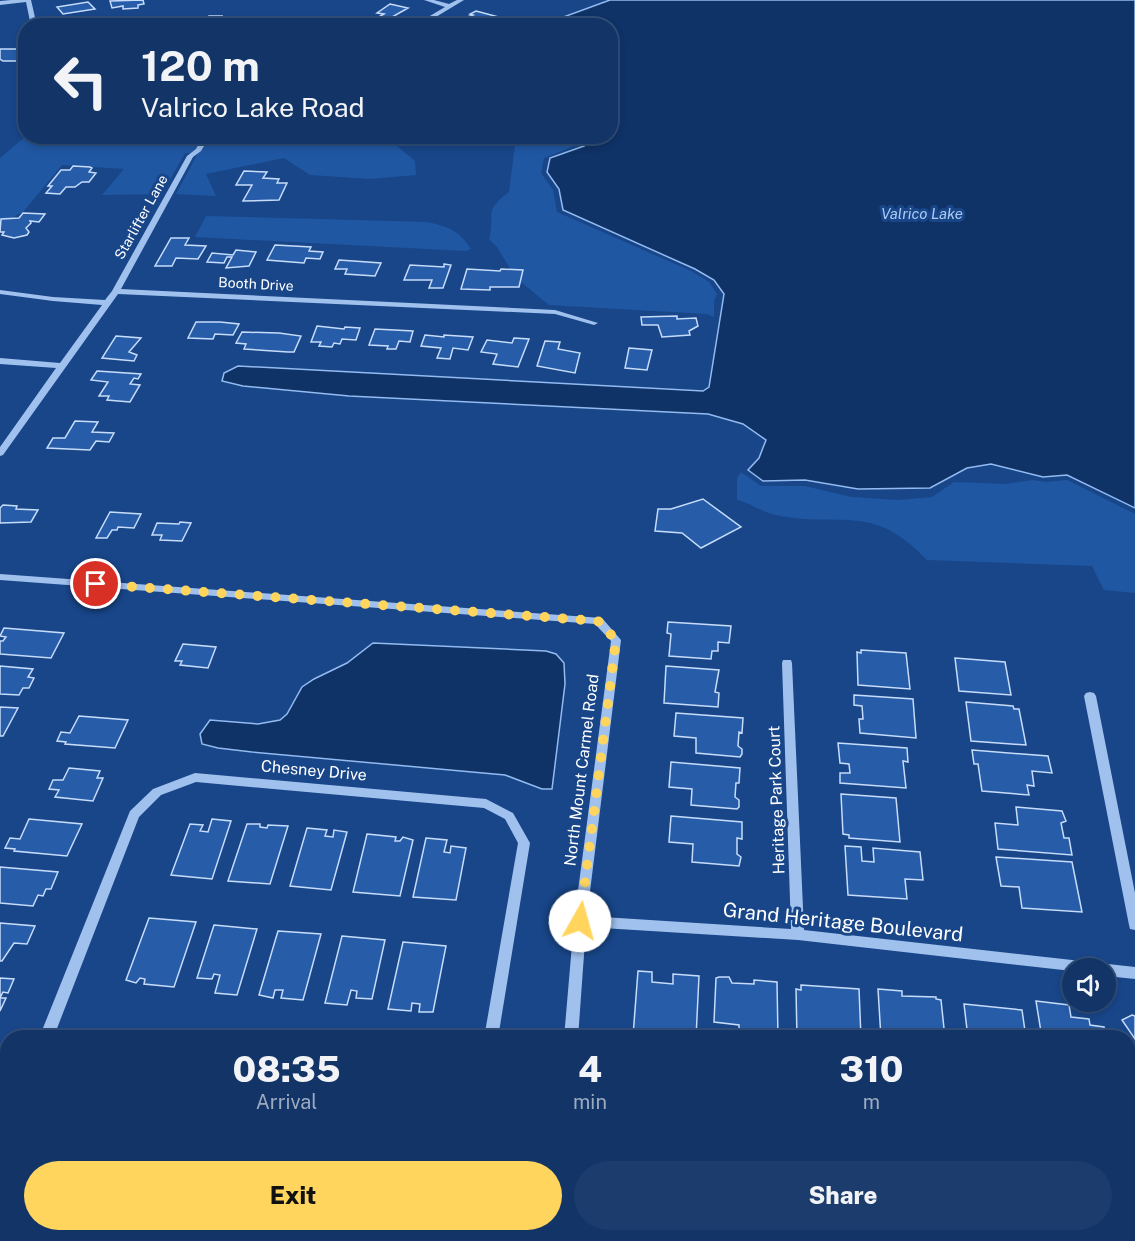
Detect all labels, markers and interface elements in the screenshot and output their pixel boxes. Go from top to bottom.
text: 120 m [141,41,260,90]
icon: left [42,42,120,120]
text: Valrico Lake Road [141,91,365,123]
street label: Starlifter Lane [111,172,171,262]
water label: Valrico Lake [881,205,963,222]
street label: Booth Drive [218,274,294,294]
pin [70,558,121,609]
icon: arrive [79,567,112,600]
street label: North Mount Carmel Road [560,673,603,867]
street label: Heritage Park Court [764,725,789,875]
street label: Chesney Drive [260,756,368,785]
position arrow [548,889,612,953]
street label: Grand Heritage Boulevard [722,897,964,947]
map controls [1062,958,1116,1012]
button: sound [1062,958,1116,1012]
text: 08:35 [233,1048,341,1090]
text: 4 [578,1048,602,1090]
text: 310 [839,1048,903,1090]
text: Arrival [256,1090,317,1114]
text: min [573,1090,607,1114]
text: m [863,1090,880,1114]
button: Exit [24,1161,562,1230]
button: Share [574,1161,1112,1230]

